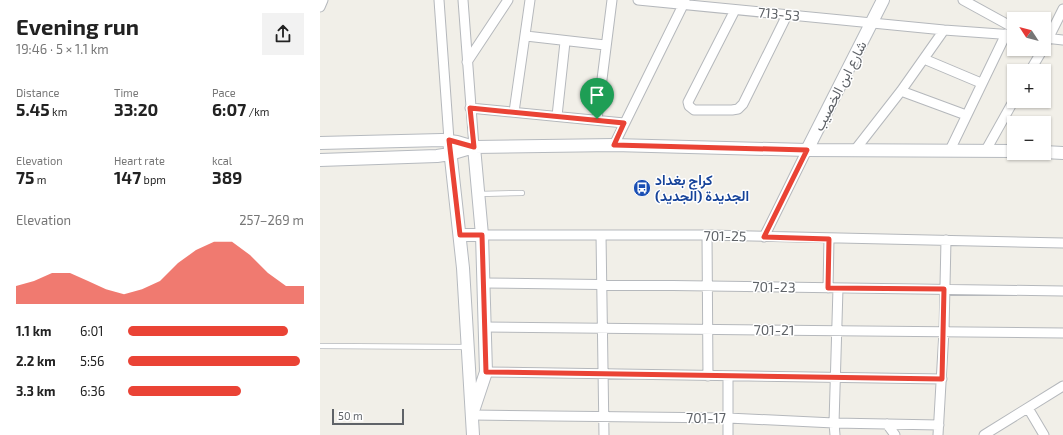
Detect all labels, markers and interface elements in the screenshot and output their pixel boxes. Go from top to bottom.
street label: 713-53 [757,3,801,24]
north arrow [1007,12,1051,56]
map controls [1007,12,1051,160]
text: Evening run [16,13,139,39]
button: share [262,13,304,55]
street label: شارع ابن الخصيب [810,38,872,135]
text: 19:46 · 5 × 1.1 km [16,41,109,57]
button: + [1007,64,1051,108]
pin [580,78,614,119]
icon: arrive [586,84,608,106]
text: Distance [16,86,59,99]
text: Time [114,86,139,99]
text: Pace [212,86,236,99]
text: 5.45 [16,99,50,119]
text: 33:20 [114,99,158,119]
text: 6:07 [212,99,246,119]
text: km [50,105,67,118]
text: /km [246,105,269,118]
button: − [1007,116,1051,160]
text: Elevation [16,154,63,167]
text: Heart rate [114,154,165,167]
text: kcal [212,154,232,167]
text: 75 [16,167,34,187]
text: 147 [114,167,141,187]
text: 389 [212,167,242,187]
place label: كراج بغداد الجديدة (الجديد) [655,171,749,205]
text: m [34,173,46,186]
text: bpm [141,173,166,186]
bus stop icon: كراج بغداد الجديدة (الجديد) [632,178,652,198]
text: Elevation [16,212,71,228]
text: 257–269 m [239,212,304,228]
street label: 701-25 [703,227,747,244]
street label: 701-23 [752,278,796,295]
street label: 701-21 [753,321,795,338]
text: 1.1 km [16,323,51,339]
text: 6:01 [80,323,104,339]
text: 2.2 km [16,353,56,369]
text: 5:56 [80,353,104,369]
text: 3.3 km [16,383,55,399]
text: 6:36 [80,383,105,399]
scale bar [332,407,404,426]
text: 50 m [338,409,363,422]
street label: 701-17 [686,409,726,426]

